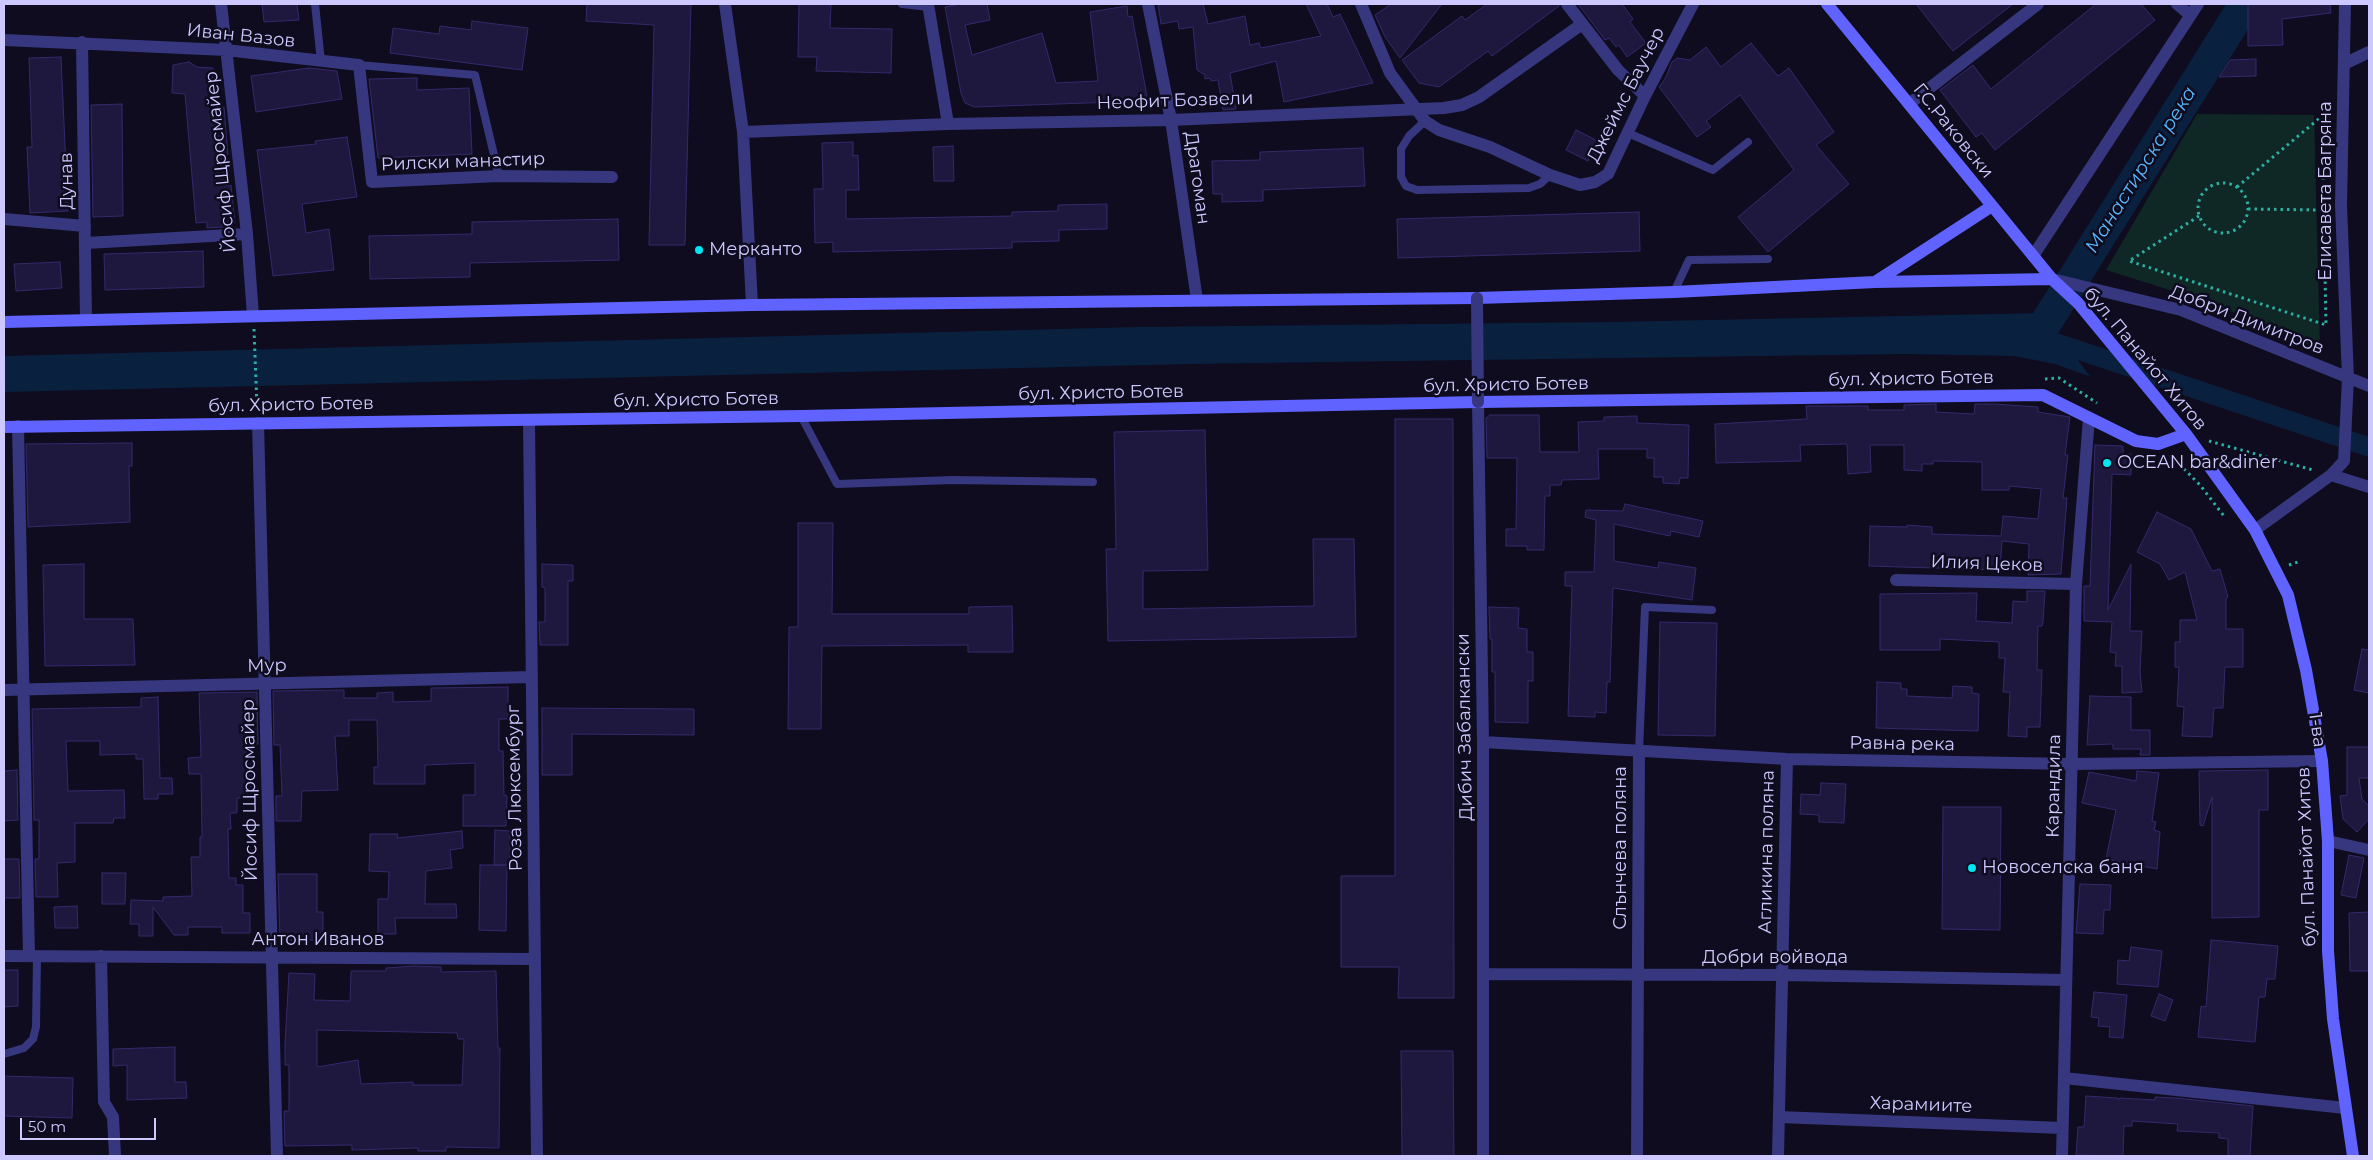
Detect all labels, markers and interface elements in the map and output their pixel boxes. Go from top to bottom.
street label: Иван Вазов [186,20,296,52]
street label: Джеймс Баучер [1583,24,1669,166]
street label: Йосиф Щросмайер [201,70,241,254]
street label: Г.С.Раковски [1908,79,1998,183]
water label: Манастирска река [2081,83,2201,257]
street label: Неофит Бозвели [1096,87,1254,115]
street label: Елисавета Багряна [2315,101,2337,281]
street label: Драгоман [1180,130,1214,226]
street label: Рилски манастир [380,148,546,176]
street label: Дунав [56,152,78,210]
place label: Мерканто [709,239,802,261]
marker: Мерканто [693,244,705,256]
street label: Добри Димитров [2167,281,2327,359]
street label: бул. Панайот Хитов [2079,283,2211,435]
street label: бул. Христо Ботев [1828,367,1994,391]
street label: бул. Христо Ботев [1423,373,1589,397]
street label: бул. Христо Ботев [1018,381,1184,405]
street label: бул. Христо Ботев [613,388,779,412]
street label: бул. Христо Ботев [208,393,374,417]
place label: OCEAN bar&diner [2117,452,2278,474]
marker: OCEAN bar&diner [2101,457,2113,469]
street label: Илия Цеков [1930,551,2044,577]
street label: Дибич Забалкански [1453,633,1477,821]
street label: Мур [247,655,287,677]
street label: Йосиф Щросмайер [238,699,262,881]
street label: Роза Люксембург [503,705,527,871]
street label: 1-ва [2304,711,2330,749]
street label: Равна река [1849,732,1955,756]
street label: Карандила [2042,734,2066,838]
street label: Слънчева поляна [1610,766,1632,930]
street label: бул. Панайот Хитов [2293,767,2321,947]
street label: Агликина поляна [1755,770,1779,934]
place label: Новоселска баня [1982,857,2144,879]
marker: Новоселска баня [1966,862,1978,874]
street label: Антон Иванов [252,929,384,951]
street label: Добри войвода [1702,947,1848,969]
street label: Харамиите [1869,1092,1973,1118]
scale bar [22,1108,159,1140]
text: 50 m [28,1117,66,1136]

